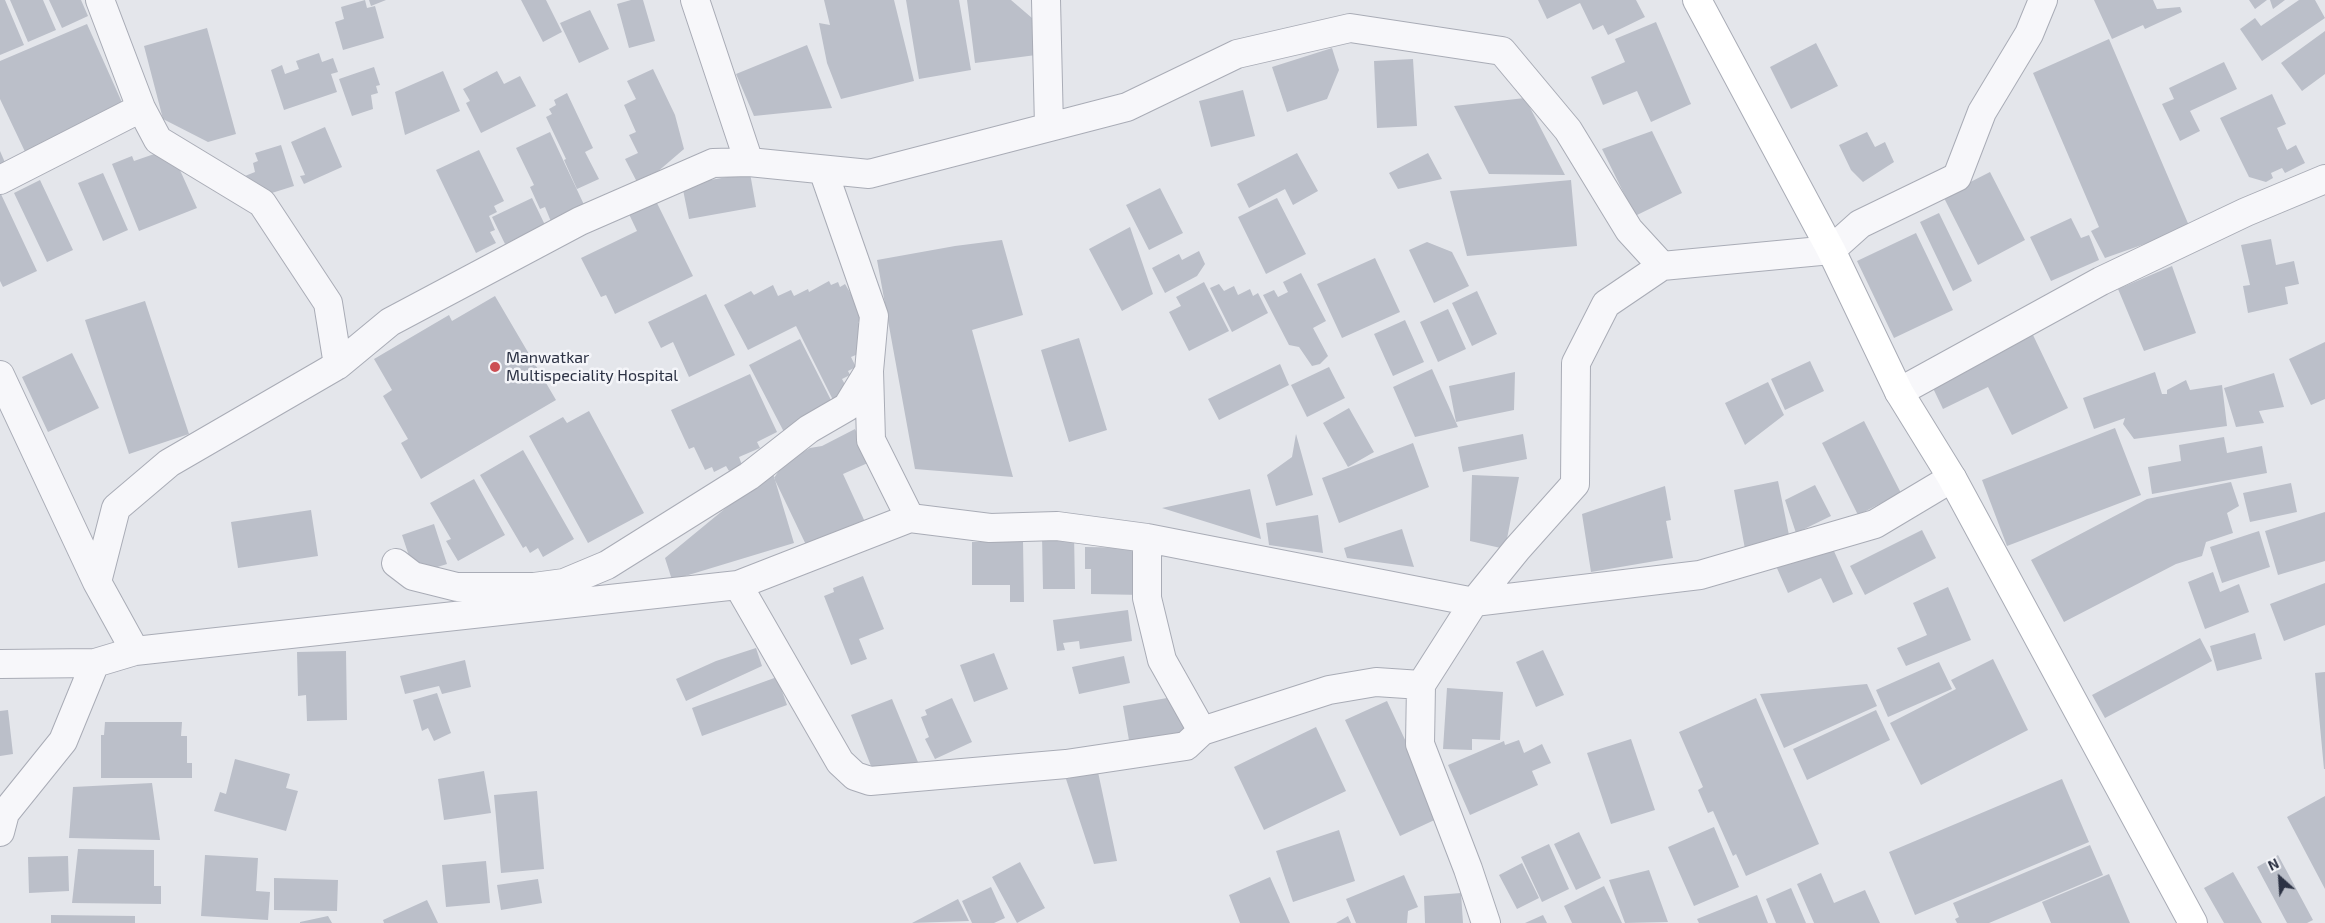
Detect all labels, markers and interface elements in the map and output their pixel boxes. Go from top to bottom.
place label: Manwatkar Multispeciality Hospital [506,348,678,386]
marker: Manwatkar Multispeciality Hospital [488,360,502,374]
north arrow [2255,853,2305,903]
text: N [2265,854,2281,874]

